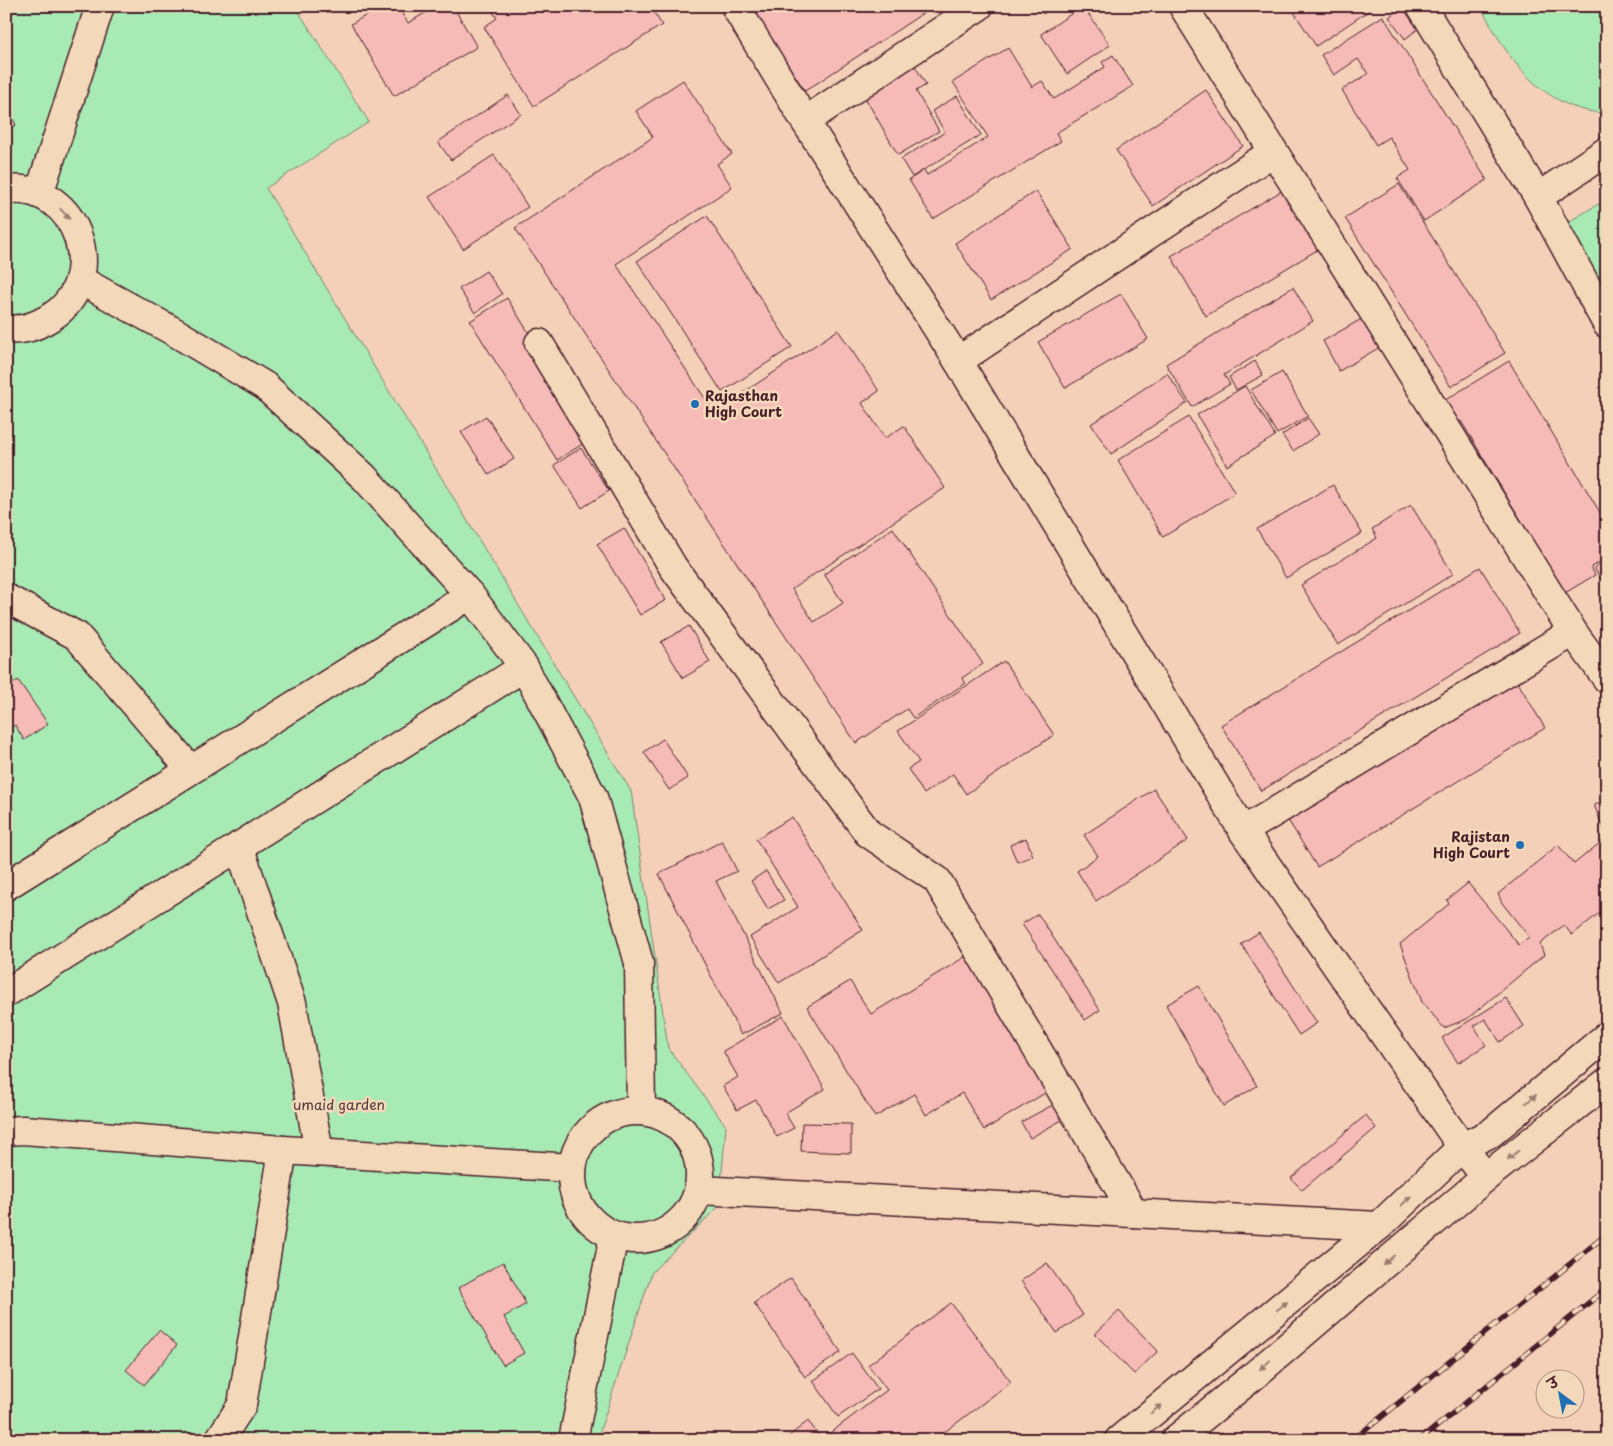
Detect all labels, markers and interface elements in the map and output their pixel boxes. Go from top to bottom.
one-way arrow [59,207,71,219]
place label: Rajasthan High Court [705,385,782,422]
marker: Rajasthan High Court [689,398,701,410]
place label: Rajistan High Court [1433,826,1510,863]
marker: Rajistan High Court [1514,839,1526,851]
park label: umaid garden [293,1094,385,1115]
one-way arrow [1525,1094,1538,1105]
one-way arrow [1507,1150,1520,1161]
one-way arrow [1399,1195,1411,1207]
one-way arrow [1383,1254,1395,1266]
one-way arrow [1275,1300,1288,1311]
one-way arrow [1259,1360,1272,1371]
north arrow [1536,1368,1586,1418]
text: उ [1542,1370,1564,1395]
one-way arrow [1150,1403,1163,1414]

